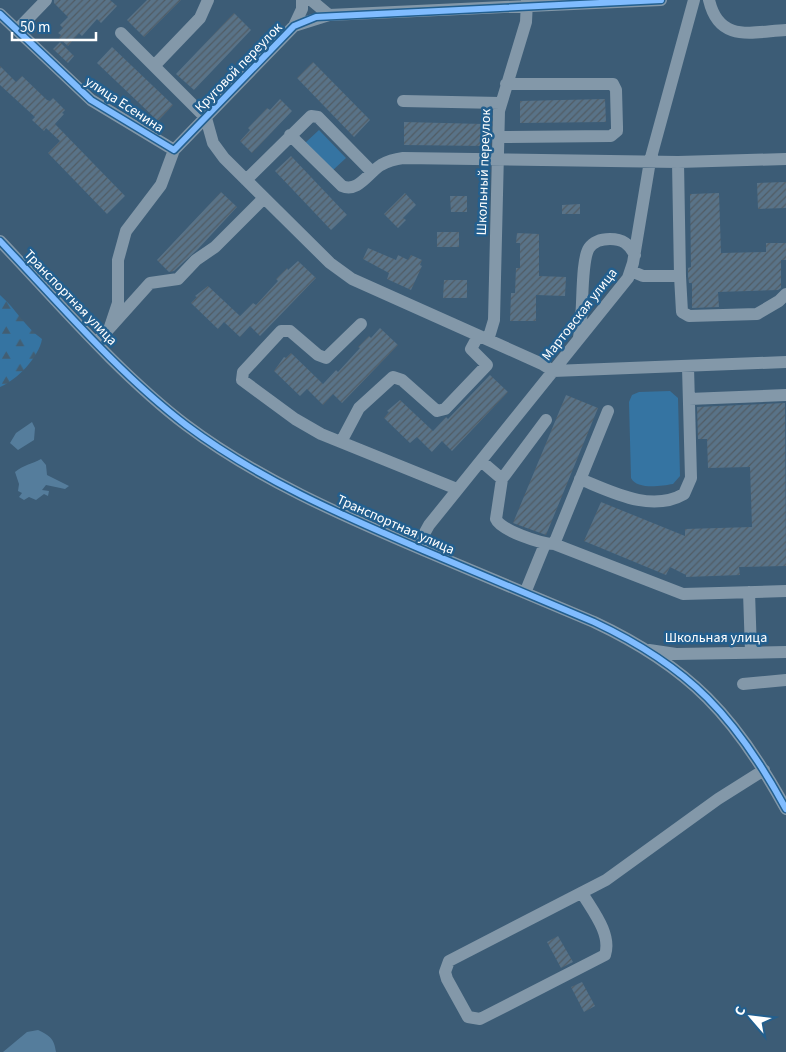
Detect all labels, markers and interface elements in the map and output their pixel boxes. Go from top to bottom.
scale bar [12,10,96,42]
text: 50 m [20,17,50,38]
street label: Круговой переулок [190,18,287,117]
street label: улица Есенина [81,72,168,138]
street label: Школьный переулок [472,108,496,236]
street label: Транспортная улица [19,245,121,350]
street label: Мартовская улица [537,264,622,365]
street label: Транспортная улица [334,490,458,560]
street label: Школьная улица [665,628,767,648]
north arrow [726,992,776,1042]
text: С [730,1003,751,1020]

